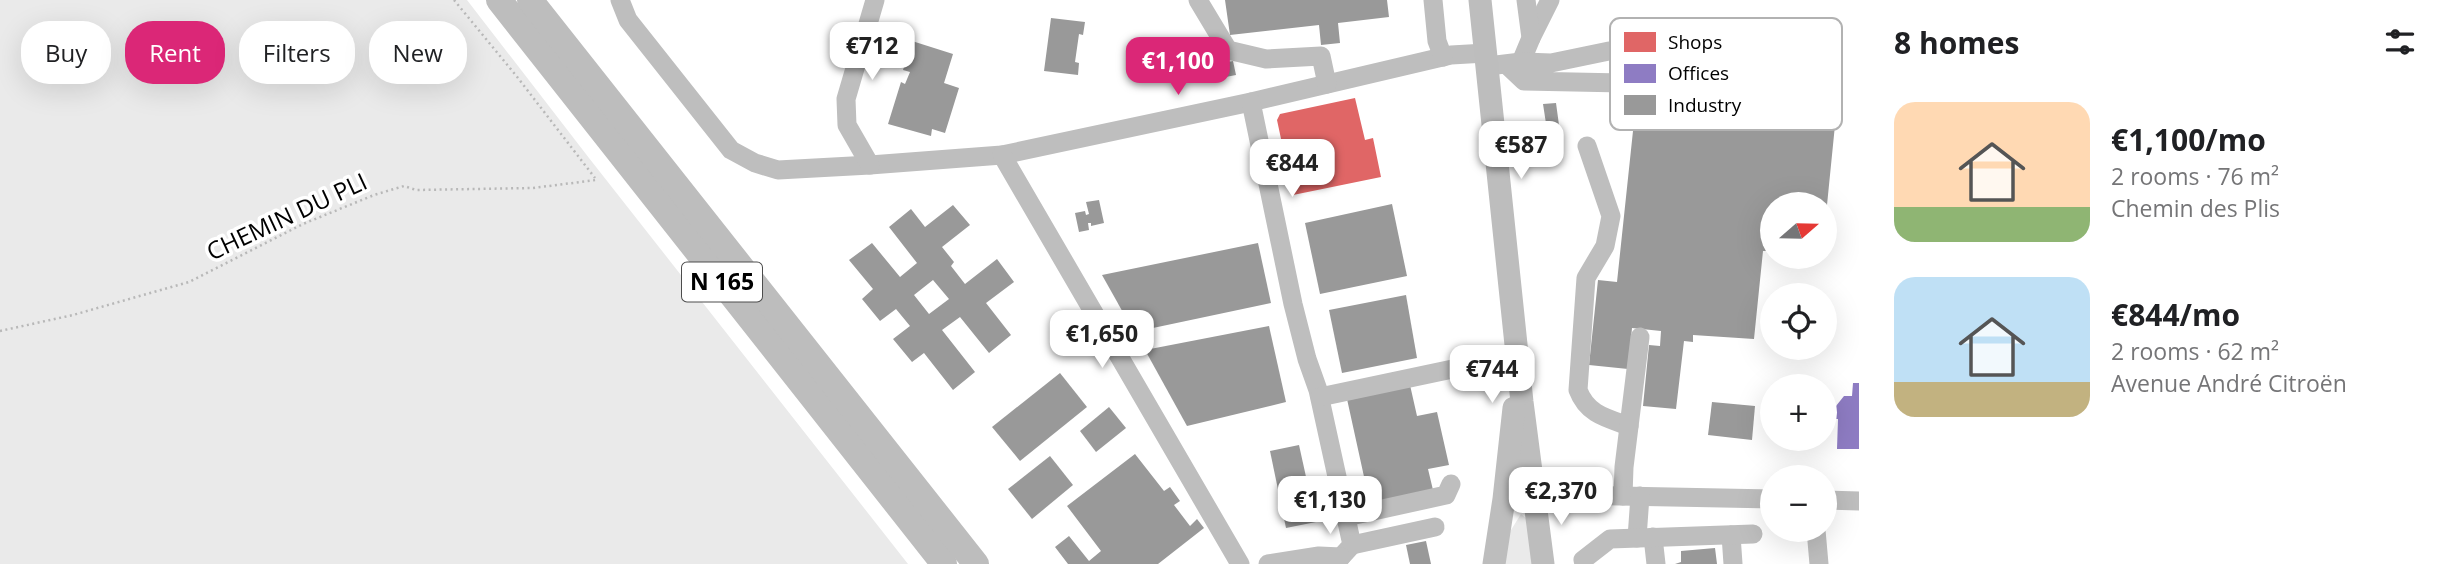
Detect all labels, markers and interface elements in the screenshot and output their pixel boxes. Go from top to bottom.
legend [1610,18,1842,130]
chip: Buy [21,21,111,84]
chip: Rent [125,21,225,84]
chip: Filters [239,21,355,84]
chip: New [369,21,467,84]
pin: €712 [831,22,913,82]
text: 8 homes [1894,22,2019,63]
icon: filters [2381,23,2419,61]
text: €712 [846,29,898,61]
text: Shops [1668,29,1722,55]
pin: €1,100 [1121,38,1235,97]
text: €1,100 [1142,44,1214,76]
text: Offices [1668,60,1729,86]
text: Industry [1668,92,1742,118]
text: €1,100/mo [2111,119,2266,160]
pin: €587 [1480,122,1562,181]
text: €587 [1495,128,1547,160]
icon: home [1950,130,2034,214]
pin: €844 [1251,140,1333,199]
text: €844 [1266,146,1318,178]
text: 2 rooms · 76 m² [2111,160,2279,192]
street label: CHEMIN DU PLI [201,164,372,267]
north arrow [1760,192,1838,270]
map controls [1760,192,1837,542]
text: Chemin des Plis [2111,192,2280,224]
road number: N 165 [682,262,762,302]
button: locate [1760,283,1837,360]
text: €844/mo [2111,294,2240,335]
icon: home [1950,305,2034,389]
pin: €1,650 [1045,310,1159,370]
text: €1,650 [1066,317,1138,349]
text: 2 rooms · 62 m² [2111,335,2279,367]
pin: €744 [1451,346,1533,405]
text: €744 [1466,352,1518,384]
text: Avenue André Citroën [2111,367,2347,399]
button: + [1760,374,1837,451]
button: − [1760,465,1837,542]
pin: €2,370 [1504,468,1618,527]
text: €2,370 [1525,474,1597,506]
pin: €1,130 [1273,476,1387,536]
text: €1,130 [1294,483,1366,515]

